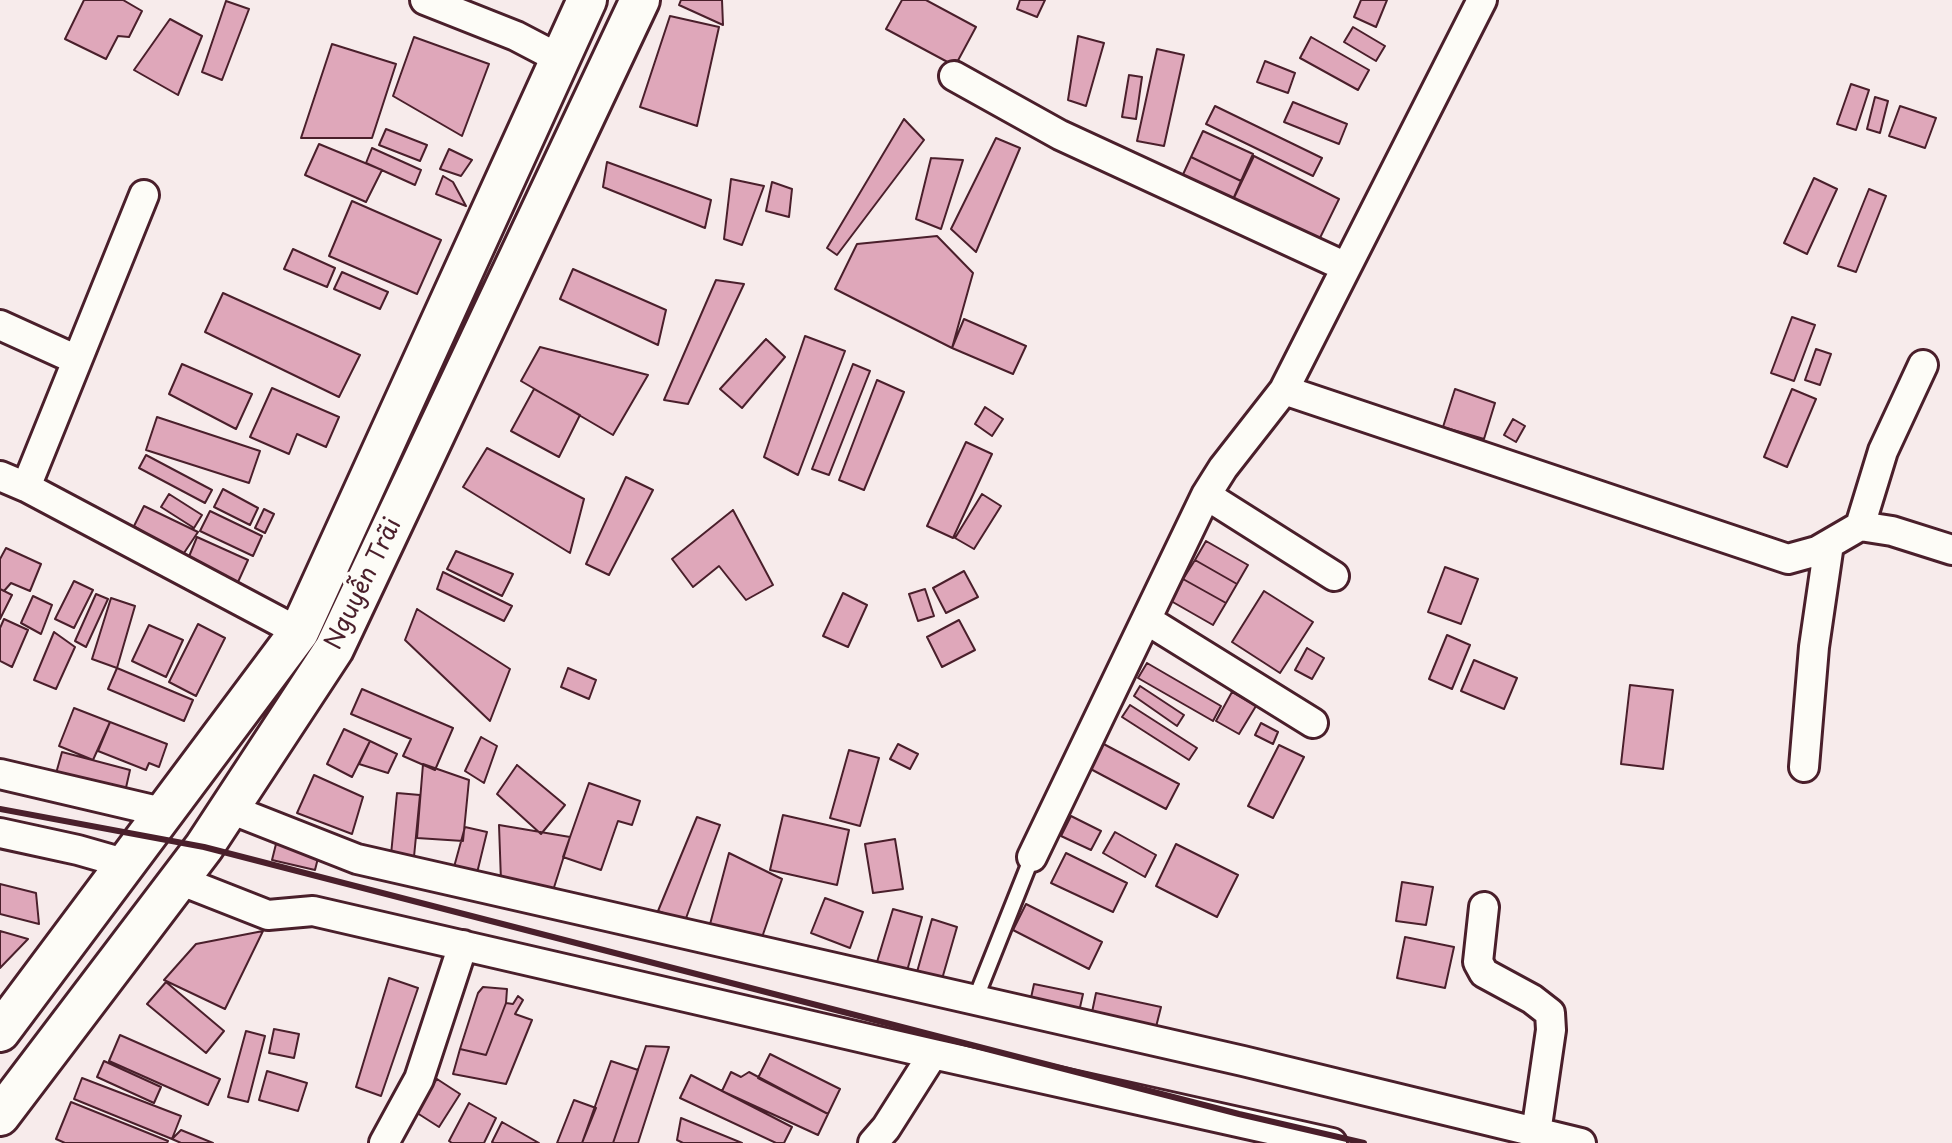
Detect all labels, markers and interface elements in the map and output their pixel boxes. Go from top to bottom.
street label: Nguyễn Trãi [320,514,408,654]

